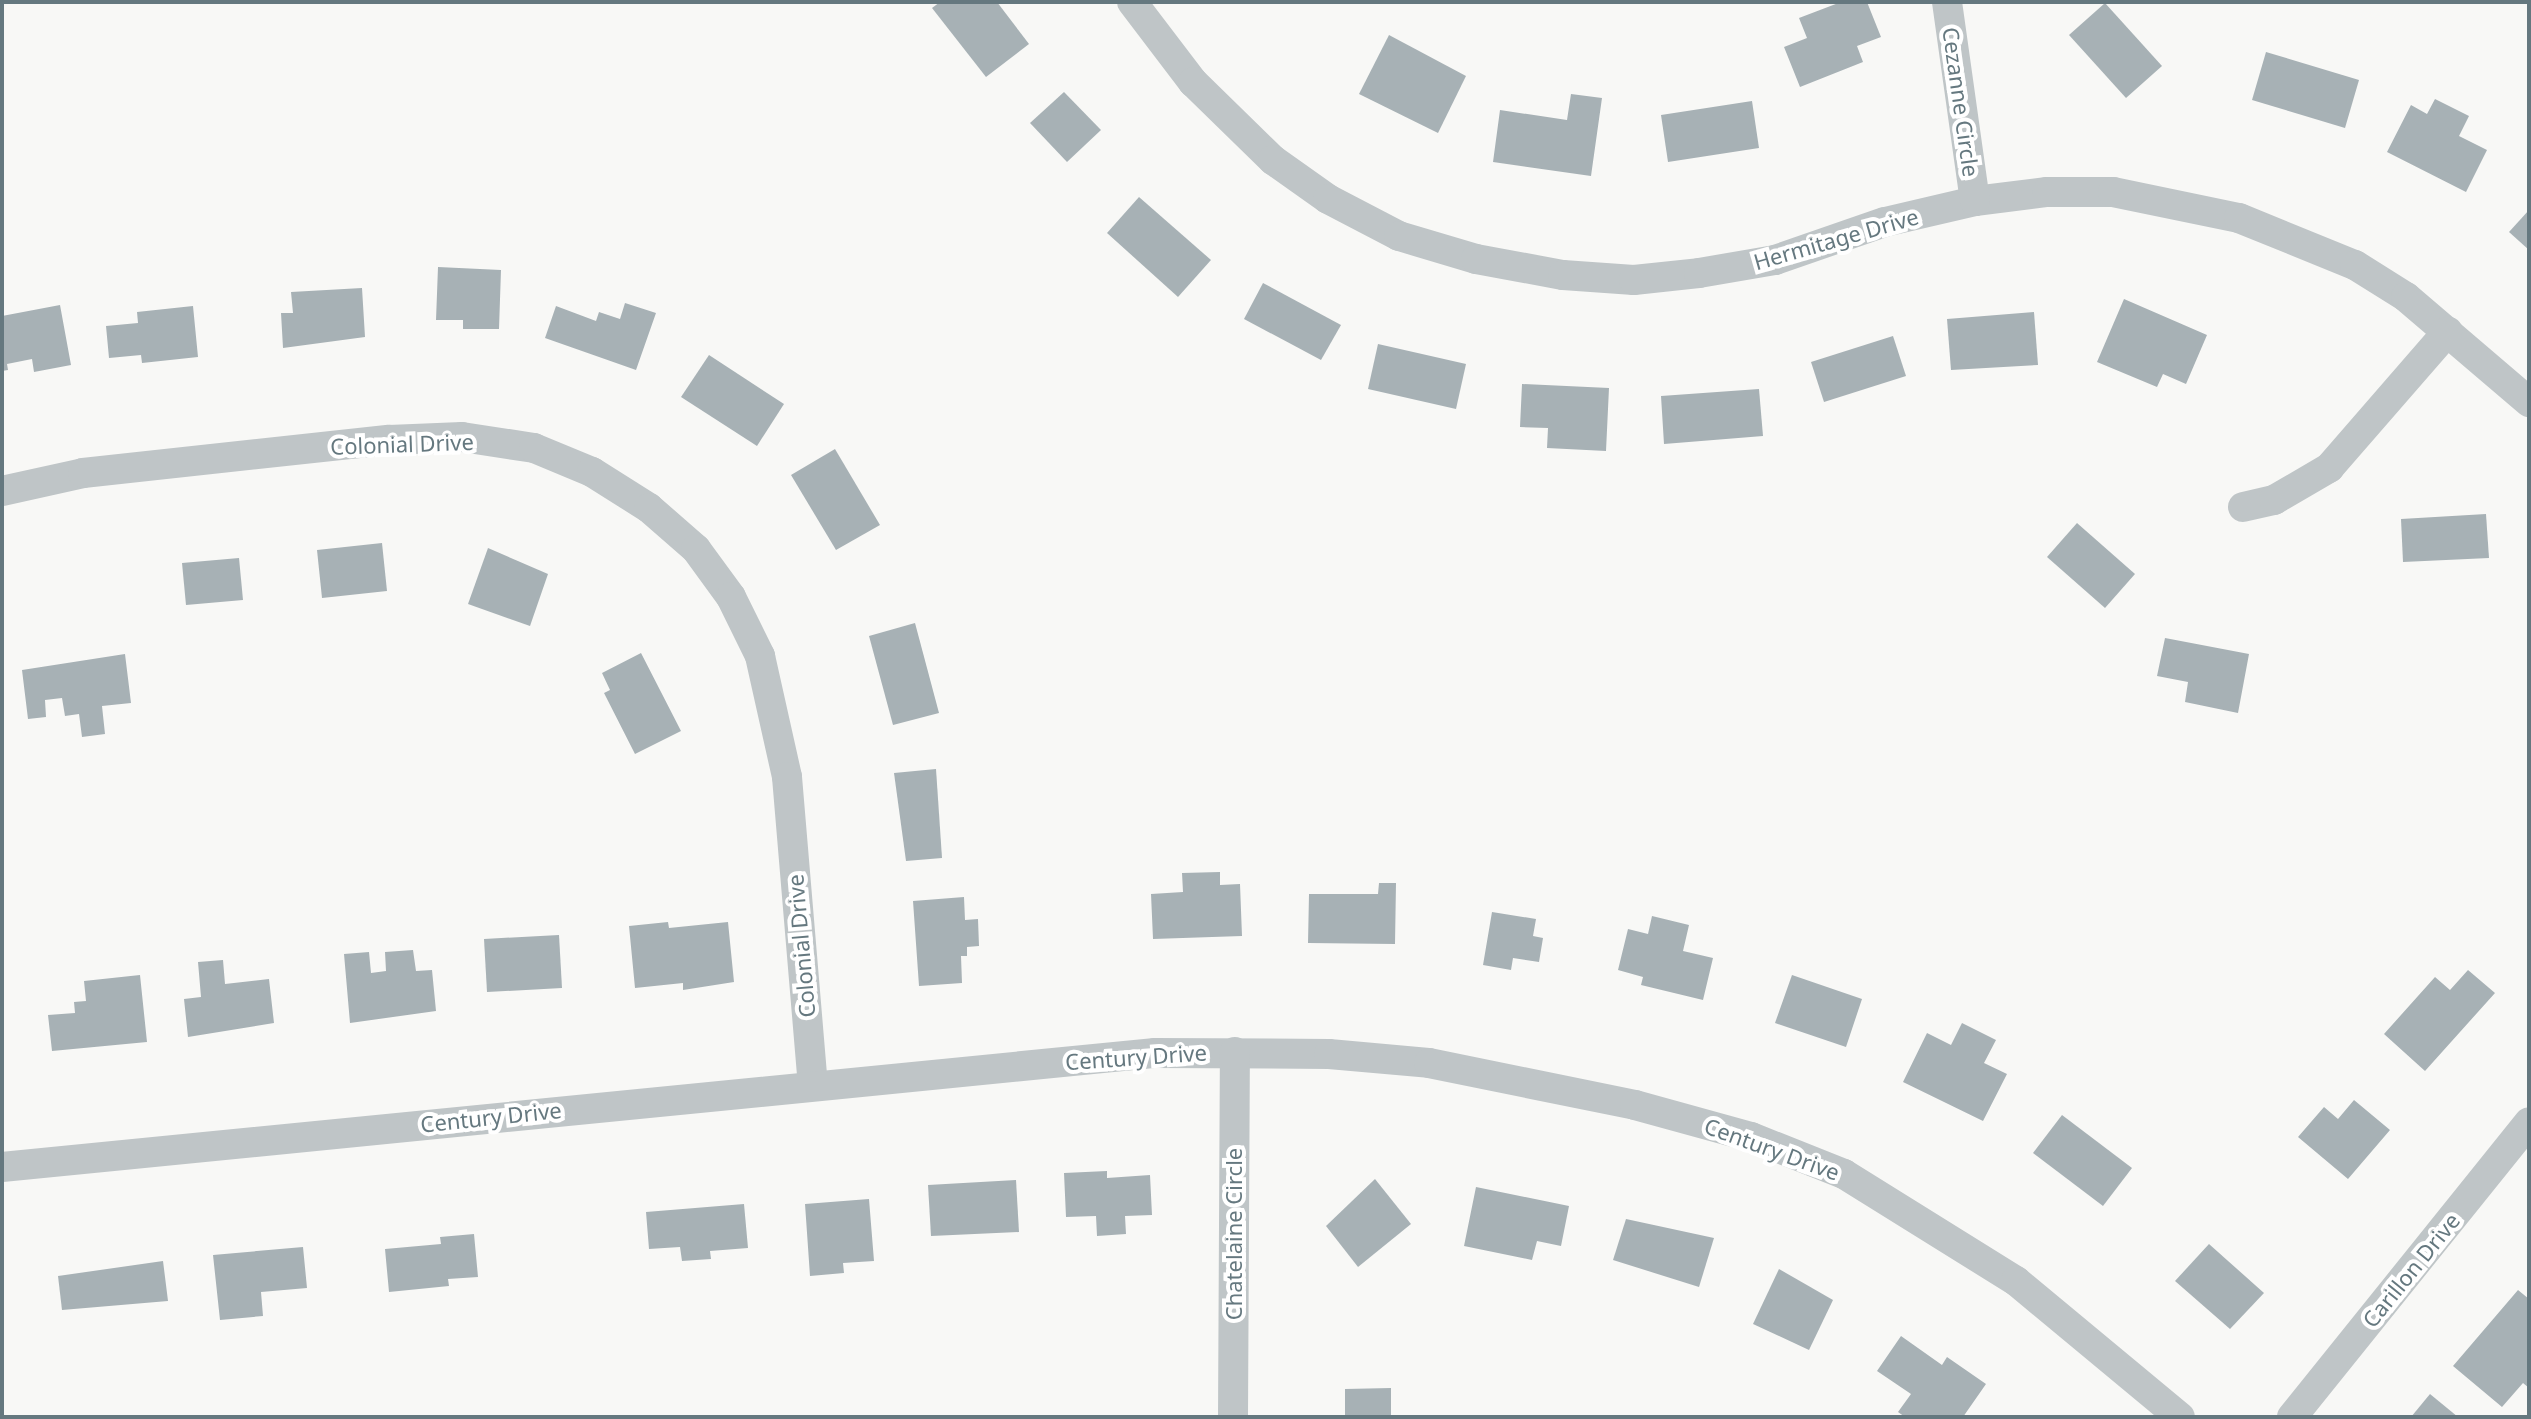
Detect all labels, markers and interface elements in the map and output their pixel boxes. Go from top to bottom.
street label: Cezanne Circle [1937,25,1985,179]
street label: Hermitage Drive [1750,203,1922,275]
street label: Colonial Drive [330,428,474,460]
street label: Colonial Drive [782,873,820,1019]
street label: Century Drive [1064,1039,1208,1075]
street label: Century Drive [419,1096,563,1138]
street label: Century Drive [1701,1112,1843,1186]
street label: Chatelaine Circle [1221,1148,1247,1320]
street label: Carillon Drive [2357,1208,2465,1332]

